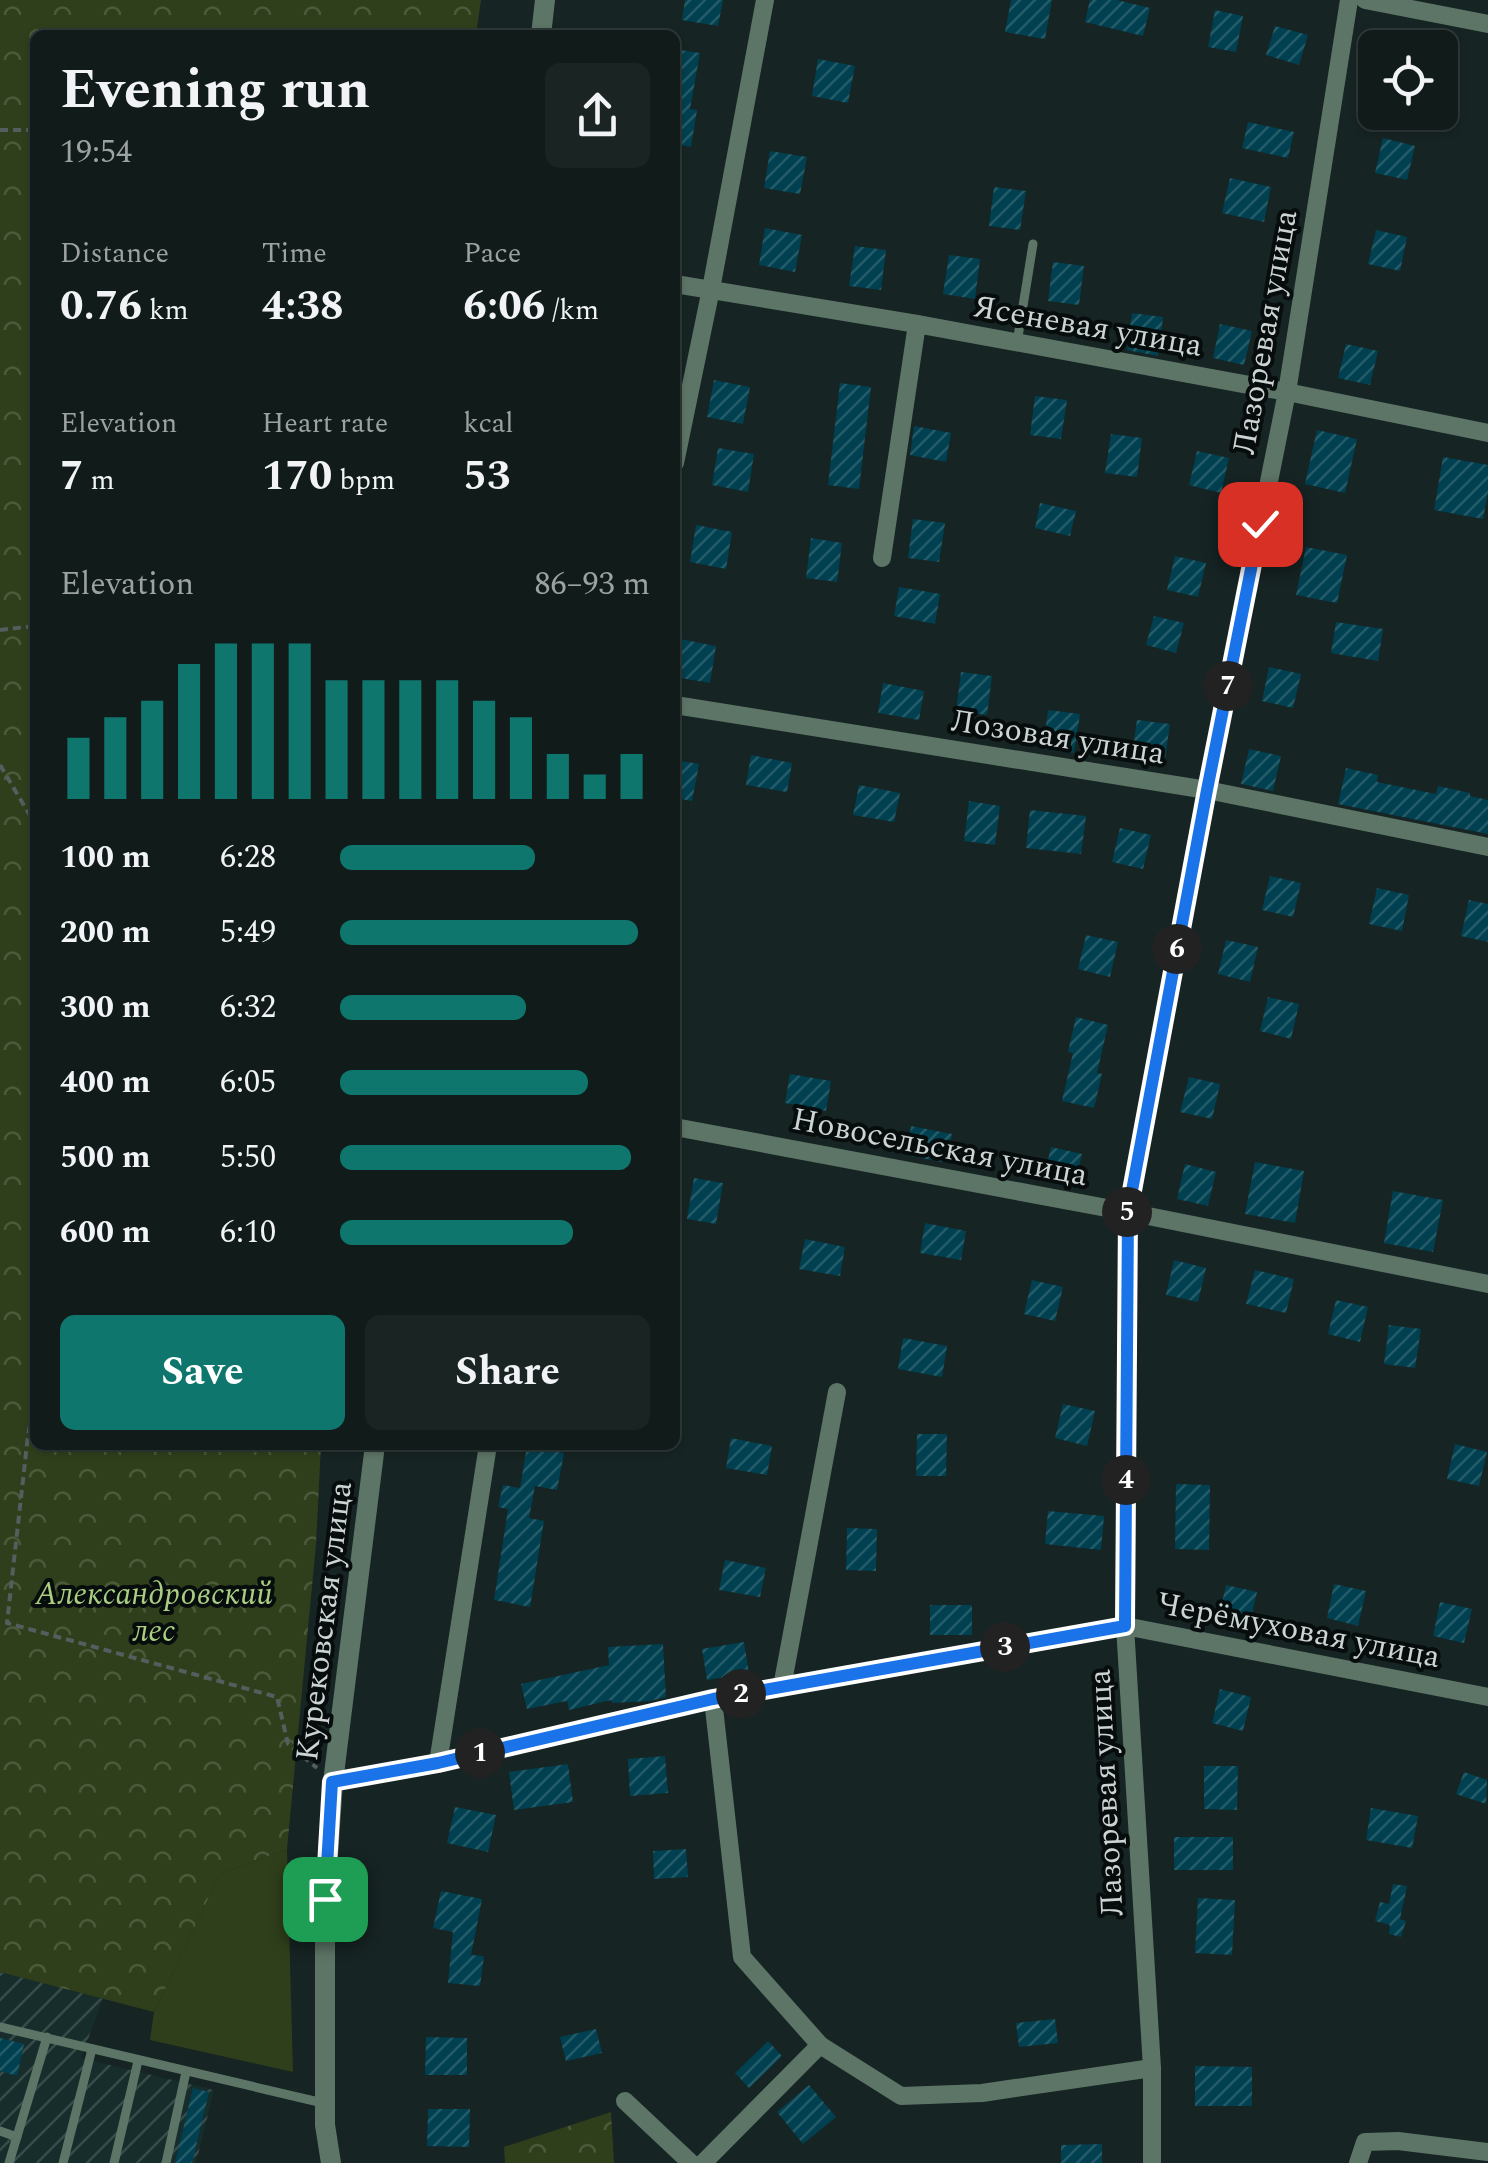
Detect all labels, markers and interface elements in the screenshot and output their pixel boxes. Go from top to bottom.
map controls [1358,30,1458,130]
button: locate [1358,30,1458,130]
text: Evening run [60,49,370,132]
button: share [545,63,650,168]
text: 19:54 [60,128,132,177]
street label: Лазоревая улица [1220,206,1311,459]
text: Distance [60,232,169,275]
text: Time [262,232,327,275]
text: Pace [463,232,521,275]
text: 0.76 [60,275,142,338]
text: 4:38 [262,275,344,338]
text: 6:06 [463,275,545,338]
street label: Ясеневая улица [970,282,1206,371]
text: km [142,289,189,332]
text: /km [545,289,599,332]
text: Elevation [60,402,177,445]
text: Heart rate [262,402,388,445]
text: kcal [463,402,514,445]
text: 7 [60,445,84,508]
text: 170 [262,445,332,508]
text: 53 [463,445,510,508]
text: m [84,459,115,502]
text: bpm [332,459,395,502]
pin [1218,482,1303,567]
icon: check [1233,497,1288,552]
text: Elevation [60,560,194,609]
text: 86–93 m [534,560,650,609]
pin: 7 [1203,661,1253,711]
text: 7 [1220,664,1236,707]
street label: Лозовая улица [947,696,1169,779]
text: 100 m [60,833,151,882]
text: 6:28 [220,833,276,882]
text: 200 m [60,908,151,957]
text: 5:49 [220,908,276,957]
pin: 6 [1152,924,1202,974]
text: 6 [1169,927,1185,970]
text: 300 m [60,983,151,1032]
text: 6:32 [220,983,276,1032]
text: 400 m [60,1058,151,1107]
text: 6:05 [220,1058,276,1107]
street label: Новосельская улица [788,1095,1092,1200]
text: 500 m [60,1133,151,1182]
text: 5:50 [220,1133,276,1182]
pin: 5 [1102,1187,1152,1237]
text: 5 [1119,1190,1135,1233]
text: 600 m [60,1208,151,1257]
text: 6:10 [220,1208,276,1257]
button: Save [60,1315,345,1430]
button: Share [365,1315,650,1430]
pin: 4 [1101,1455,1151,1505]
text: 4 [1118,1458,1134,1501]
street label: Курековская улица [283,1478,366,1764]
park label: Александровский лес [34,1570,273,1656]
street label: Черёмуховая улица [1153,1579,1445,1682]
pin: 3 [980,1622,1030,1672]
text: 3 [997,1625,1013,1668]
street label: Лазоревая улица [1076,1667,1137,1918]
pin: 2 [716,1669,766,1719]
text: 2 [733,1672,749,1715]
pin: 1 [455,1728,505,1778]
text: 1 [472,1731,488,1774]
pin [283,1857,368,1942]
icon: arrive [298,1872,353,1927]

